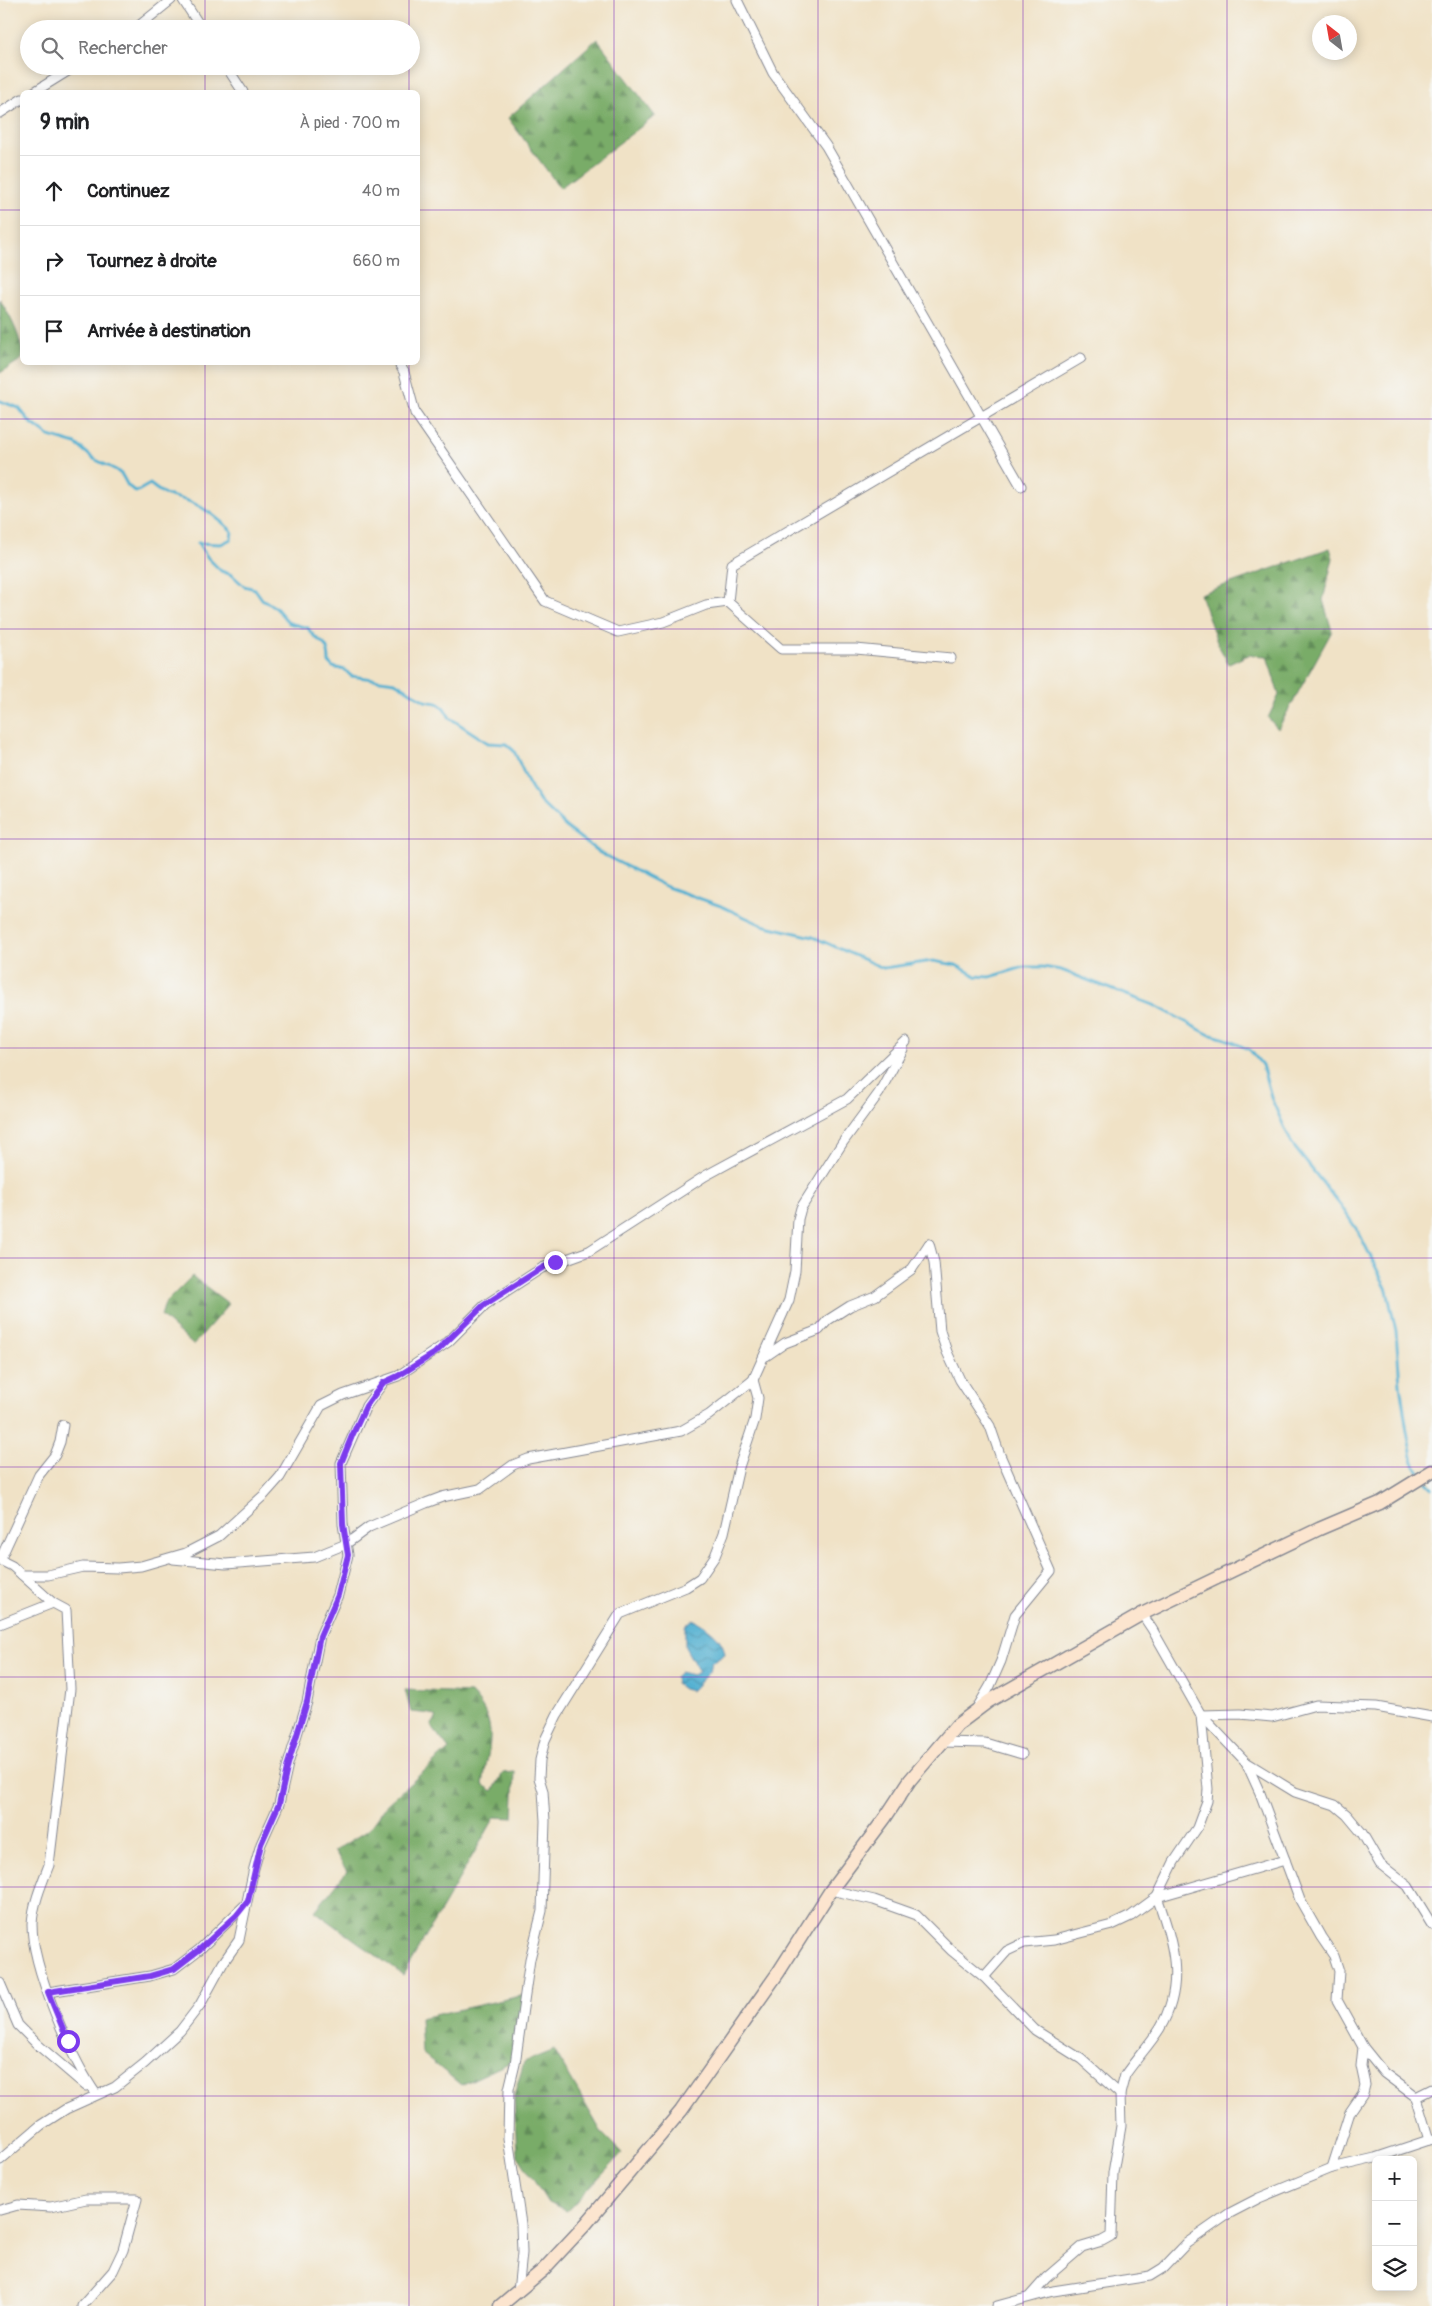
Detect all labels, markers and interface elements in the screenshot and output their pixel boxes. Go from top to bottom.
north arrow [1312,15,1357,60]
search box [20,20,420,75]
icon: search [38,34,66,62]
text: Rechercher [78,36,168,60]
text: 9 min [40,109,89,136]
text: À pied · 700 m [300,113,400,133]
icon: ahead [40,177,68,205]
text: Continuez [87,179,170,203]
text: 40 m [362,181,400,201]
icon: right [40,247,68,275]
text: Tournez à droite [87,249,217,273]
text: 660 m [353,251,400,271]
icon: arrive [40,317,68,345]
text: Arrivée à destination [87,319,251,343]
route end [544,1251,567,1274]
route start [57,2030,80,2053]
map controls [1372,2156,1417,2291]
button: + [1372,2156,1417,2201]
button: − [1372,2201,1417,2246]
button: layers [1372,2246,1417,2291]

